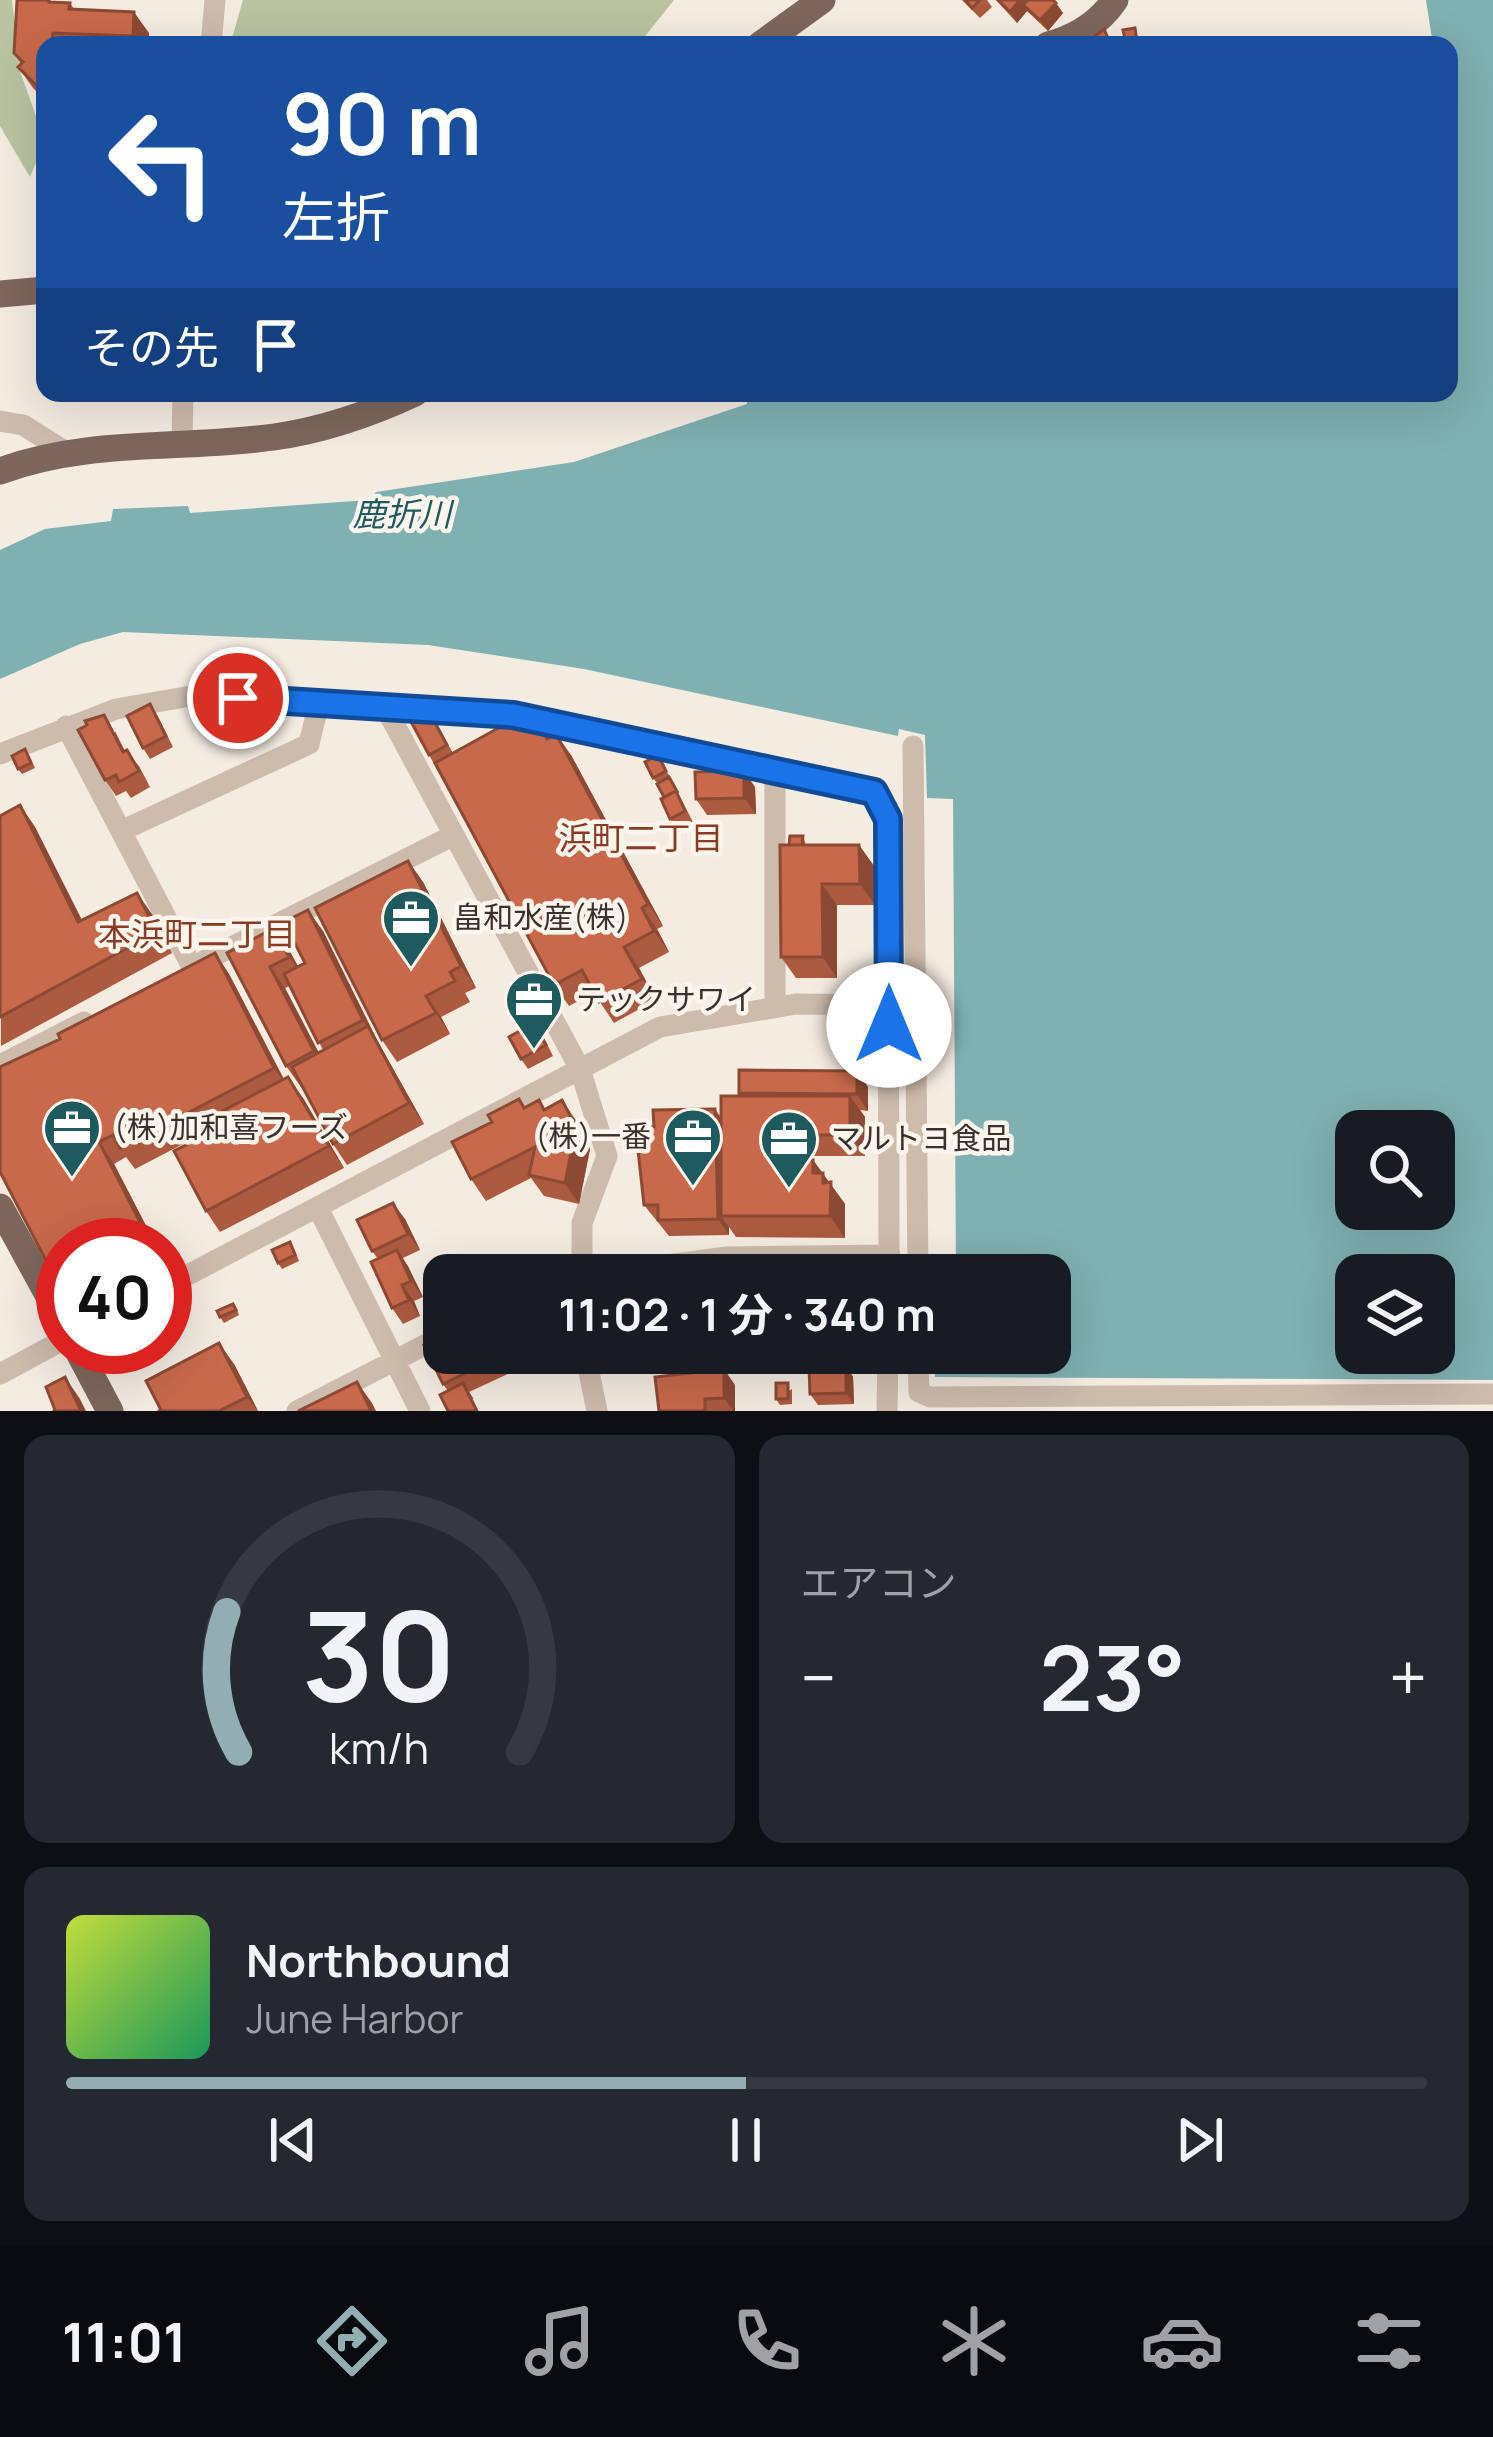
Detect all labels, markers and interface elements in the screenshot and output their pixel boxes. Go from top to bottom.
text: 90 m [282,65,482,180]
icon: left [84,84,240,240]
text: 左折 [282,179,390,253]
icon: arrive [243,312,309,378]
text: その先 [84,316,219,378]
water label: 鹿折川 [353,491,455,536]
pin [187,647,289,749]
icon: arrive [205,665,271,731]
district label: 浜町二丁目 [559,815,724,860]
office icon: 畠和水産(株) [380,887,442,969]
place label: 畠和水産(株) [453,896,629,937]
district label: 本浜町二丁目 [98,911,296,956]
position arrow [826,962,952,1088]
office icon: テックサワイ [503,969,565,1051]
place label: テックサワイ [576,978,756,1019]
office icon: (株)加和喜フーズ [41,1097,103,1179]
place label: (株)加和喜フーズ [114,1106,348,1147]
office icon: (株)一番 [662,1106,724,1188]
office icon: マルトヨ食品 [758,1108,820,1190]
map controls [1335,1110,1455,1374]
button: search [1335,1110,1455,1230]
place label: (株)一番 [535,1115,651,1156]
place label: マルトヨ食品 [831,1117,1011,1158]
speed limit sign: 40 [36,1218,192,1374]
button: layers [1335,1254,1455,1374]
text: 11:02 · 1 分 · 340 m [558,1283,936,1345]
text: エアコン [801,1555,957,1609]
text: 30 [302,1568,457,1738]
text: 23° [1039,1615,1186,1738]
text: − [801,1632,836,1722]
text: + [1389,1632,1427,1722]
text: km/h [329,1718,429,1777]
text: Northbound [246,1929,511,1991]
text: June Harbor [246,1991,464,2045]
icon: previous [260,2107,326,2173]
icon: pause [713,2107,779,2173]
icon: next [1167,2107,1233,2173]
icon: directions [310,2299,394,2383]
icon: music [518,2299,602,2383]
icon: phone [725,2299,809,2383]
icon: climate [932,2299,1016,2383]
icon: car [1140,2299,1224,2383]
icon: filters [1347,2299,1431,2383]
text: 11:01 [62,2304,187,2378]

